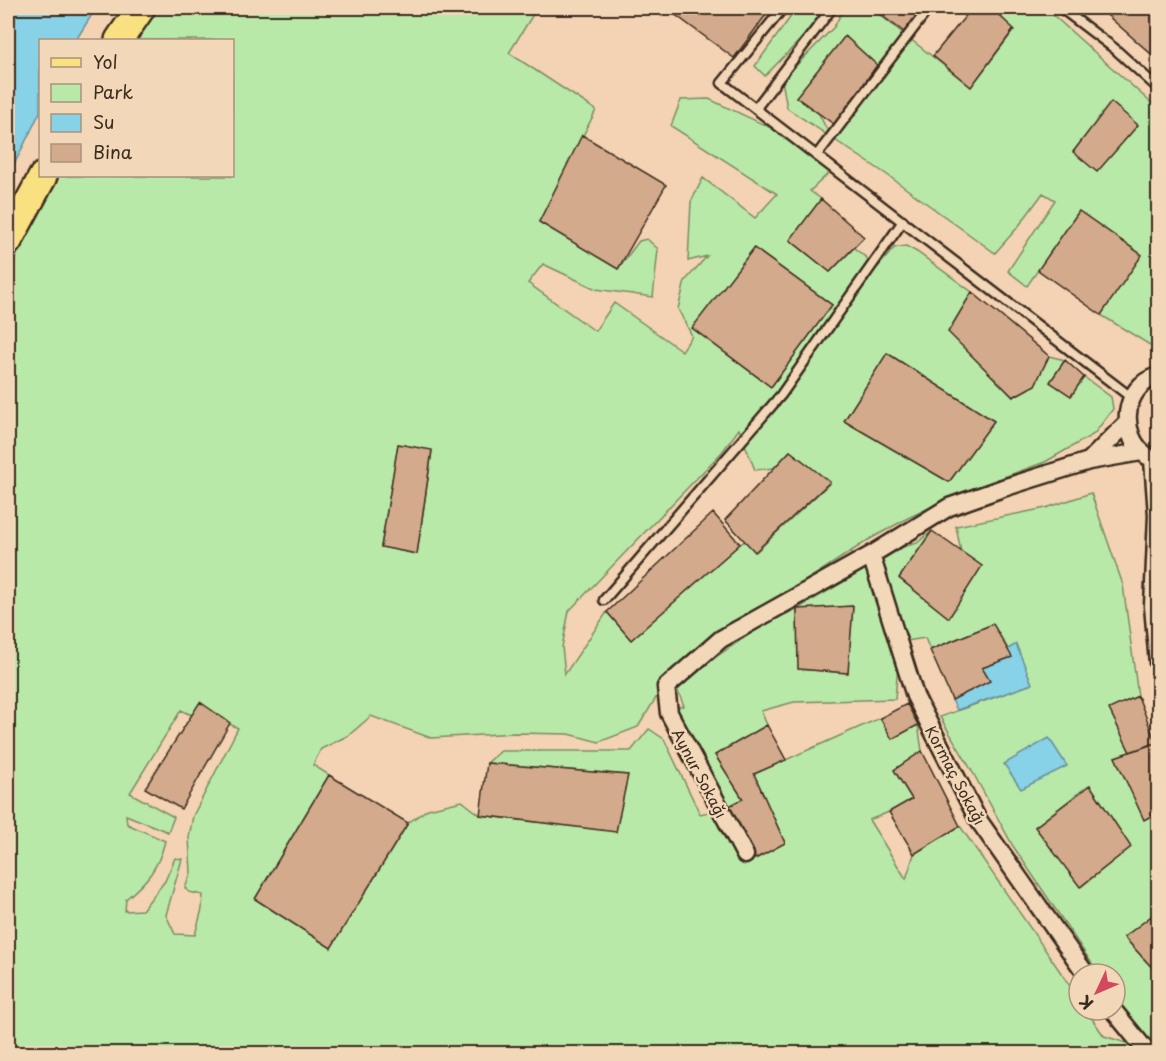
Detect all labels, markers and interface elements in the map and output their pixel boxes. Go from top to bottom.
legend [39,39,234,177]
text: Yol [93,48,118,75]
text: Park [93,78,133,105]
text: Su [93,108,114,135]
text: Bina [93,138,133,165]
street label: Kormaç Sokağı [920,721,992,829]
street label: Aynur Sokağı [667,724,733,822]
north arrow [1067,962,1127,1022]
text: K [1073,990,1098,1016]

